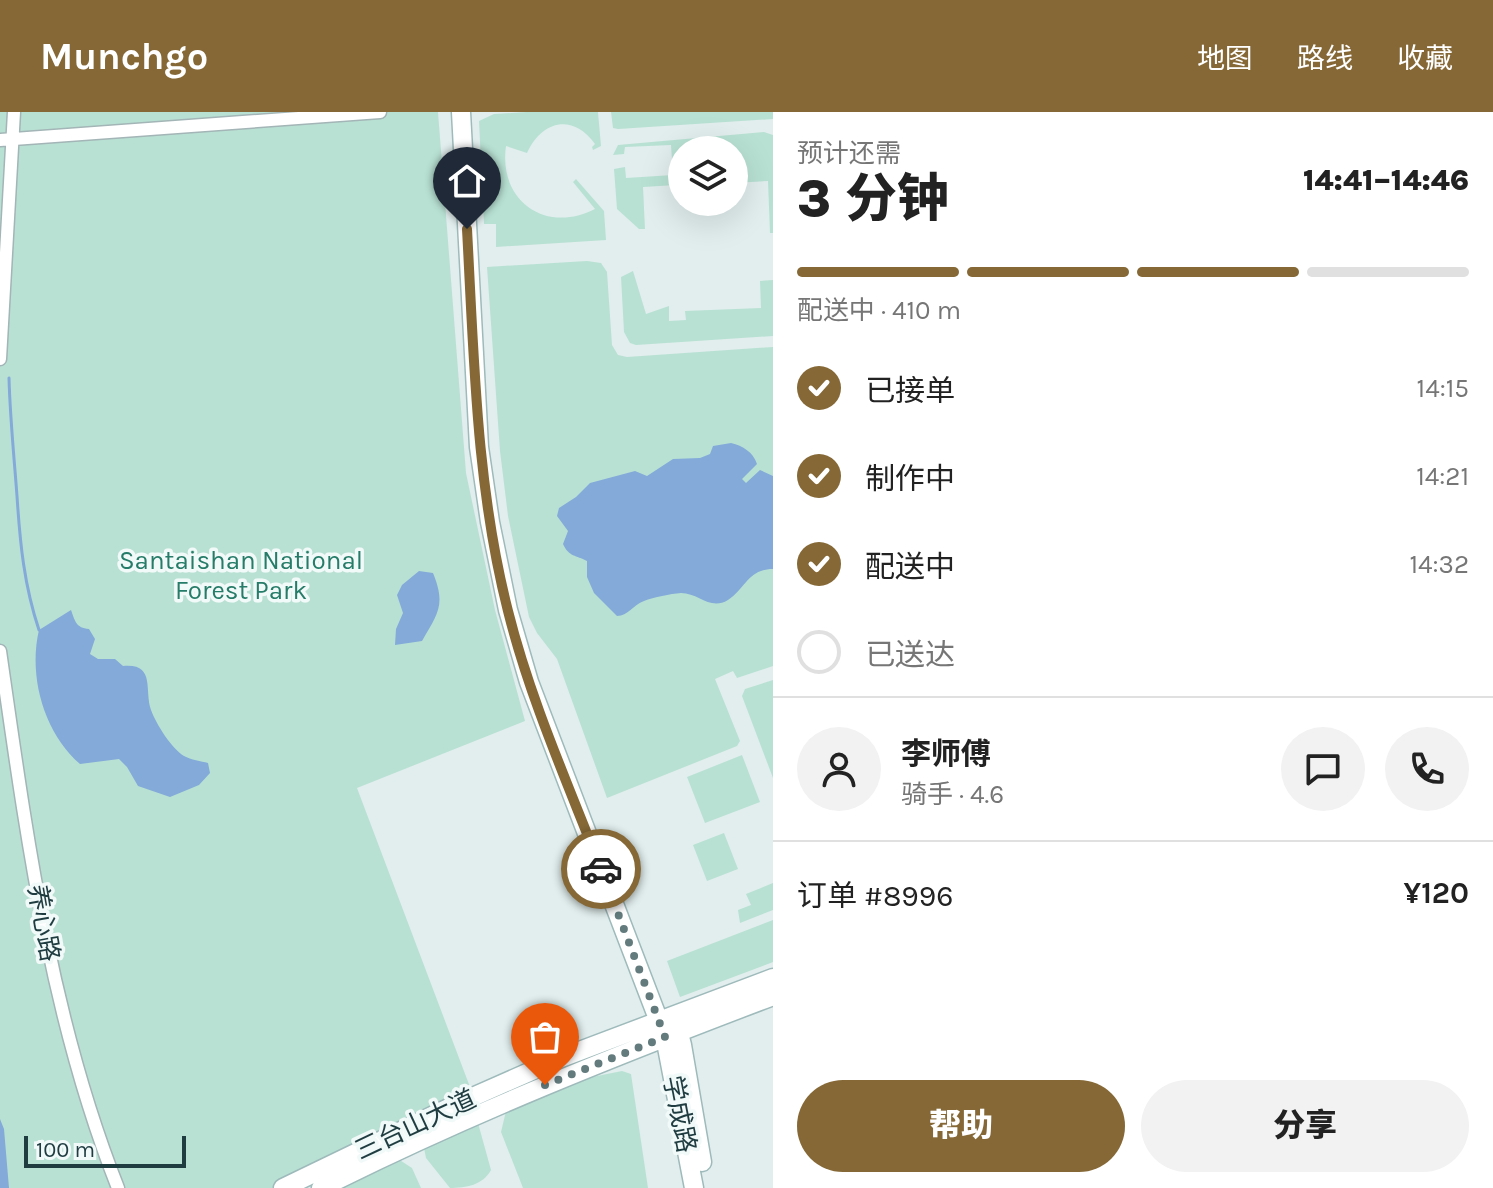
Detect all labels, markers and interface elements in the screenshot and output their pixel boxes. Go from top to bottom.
text: Munchgo [40,34,208,79]
text: 地图 [1197,42,1253,75]
text: 路线 [1297,42,1353,75]
text: 收藏 [1397,42,1453,75]
map controls [668,136,748,216]
button: layers [668,136,748,216]
text: 预计还需 [797,138,901,169]
pin [433,147,501,229]
icon: home [445,159,489,203]
text: 14:41–14:46 [1303,162,1469,198]
text: 3 分钟 [797,168,949,229]
text: 配送中 · 410 m [797,295,961,326]
icon: check [797,366,841,410]
text: 已接单 [865,373,955,409]
text: 14:15 [1417,373,1469,404]
icon: check [797,454,841,498]
text: 制作中 [865,461,955,497]
text: 14:21 [1416,461,1469,492]
icon: check [797,542,841,586]
park label: Santaishan National Forest Park [119,545,363,606]
text: 配送中 [865,549,955,585]
text: 14:32 [1409,549,1469,580]
text: 已送达 [865,637,955,673]
button: person [797,727,881,811]
button: chat [1281,727,1365,811]
button: phone [1385,727,1469,811]
text: 李师傅 [901,736,991,772]
text: 骑手 · 4.6 [901,779,1004,810]
courier [561,829,641,909]
icon: car [579,847,623,891]
text: ¥120 [1404,875,1469,911]
text: 订单 #8996 [797,878,953,914]
street label: 养心路 [21,882,66,964]
pin [511,1003,579,1085]
icon: bag [523,1015,567,1059]
street label: 学成路 [657,1073,702,1155]
button: 帮助 [797,1080,1125,1172]
button: 分享 [1141,1080,1469,1172]
street label: 三台山大道 [350,1083,481,1166]
scale bar [24,1132,186,1168]
text: 100 m [36,1137,95,1163]

